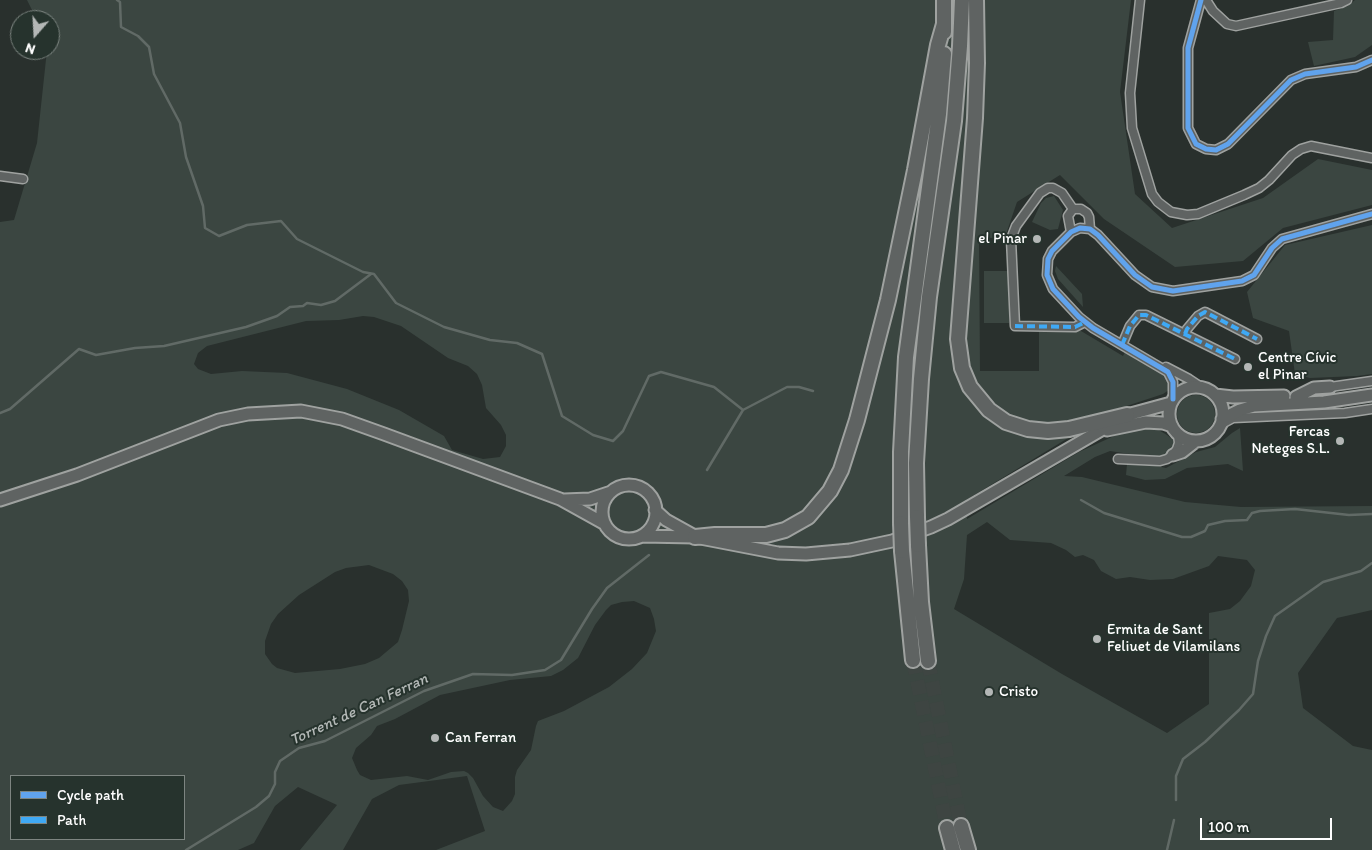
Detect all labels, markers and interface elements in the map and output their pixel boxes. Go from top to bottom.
north arrow [10,10,60,60]
text: N [23,39,38,58]
place label: el Pinar [978,230,1027,248]
marker: el Pinar [1031,233,1043,245]
place label: Centre Cívic el Pinar [1258,349,1336,384]
marker: Centre Cívic el Pinar [1242,361,1254,373]
place label: Fercas Neteges S.L. [1252,423,1330,458]
marker: Fercas Neteges S.L. [1334,435,1346,447]
place label: Ermita de Sant Feliuet de Vilamilans [1107,621,1240,656]
marker: Ermita de Sant Feliuet de Vilamilans [1091,633,1103,645]
water label: Torrent de Can Ferran [287,670,431,750]
place label: Cristo [999,683,1038,701]
marker: Cristo [983,686,995,698]
place label: Can Ferran [445,729,516,747]
marker: Can Ferran [429,732,441,744]
legend [10,775,185,840]
text: Cycle path [57,786,124,804]
scale bar [1202,808,1334,840]
text: Path [57,811,86,829]
text: 100 m [1208,818,1249,836]

